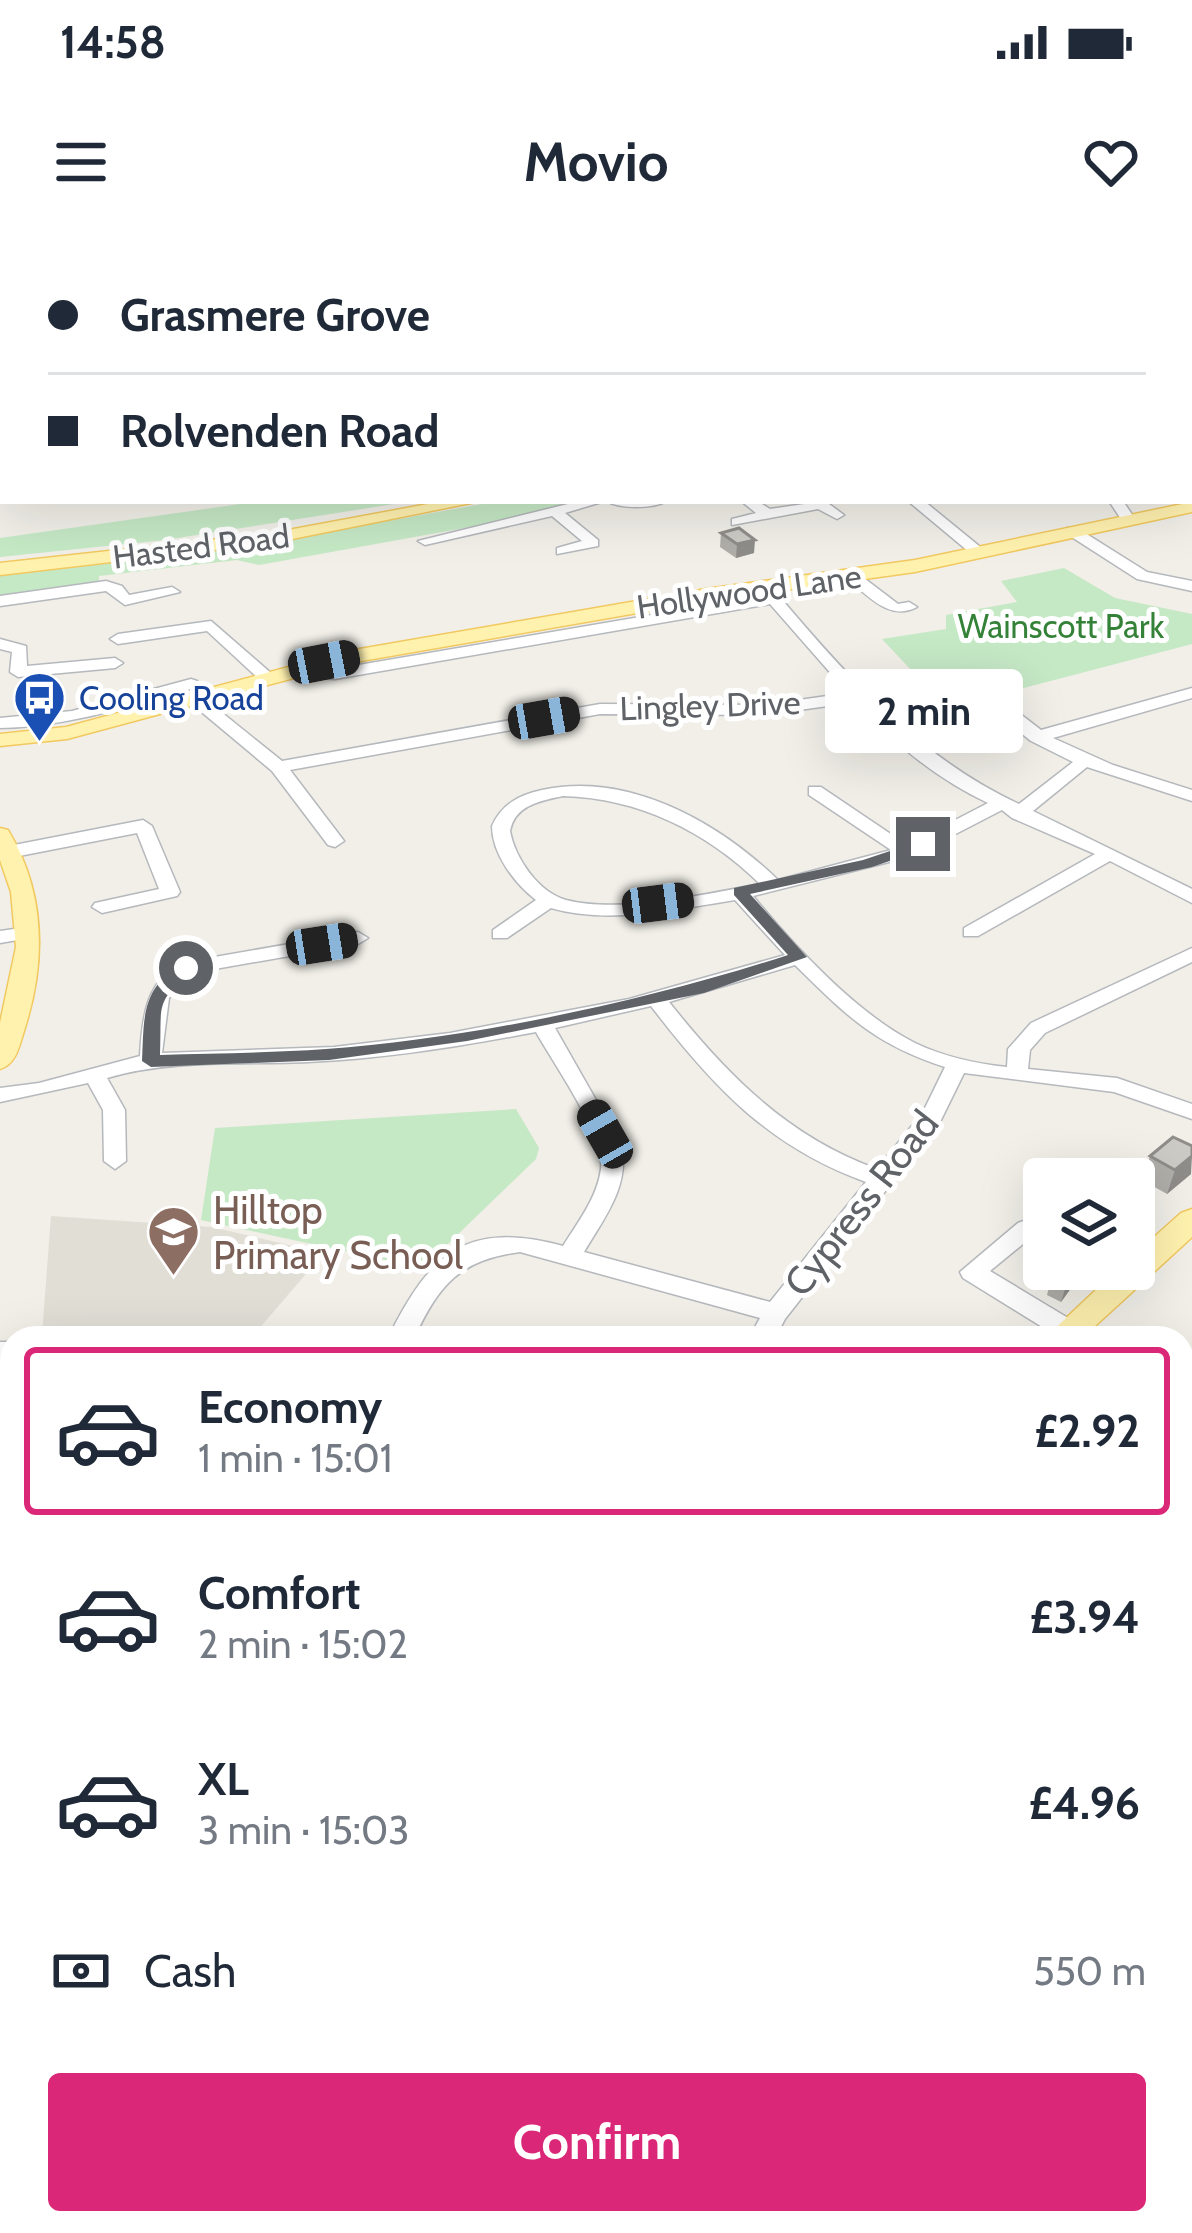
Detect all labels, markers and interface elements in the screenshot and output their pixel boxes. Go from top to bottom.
text: 14:58 [60,15,166,69]
icon: menu [48,129,114,195]
text: Movio [523,129,669,195]
icon: heart [1078,129,1144,195]
text: Grasmere Grove [120,288,430,342]
text: Rolvenden Road [120,404,439,458]
street label: Hasted Road [110,515,292,577]
street label: Hollywood Lane [634,555,864,627]
park label: Wainscott Park [958,606,1165,646]
car [285,637,363,687]
bus stop icon: Cooling Road [12,670,68,744]
callout: 2 min [824,670,1022,754]
place label: Cooling Road [79,678,264,718]
street label: Lingley Drive [619,682,801,728]
text: 2 min [877,687,971,735]
car [505,694,583,742]
route end [896,817,950,871]
car [620,881,696,925]
car [284,921,360,967]
route start [159,941,213,995]
car [571,1094,639,1174]
street label: Cypress Road [774,1101,948,1305]
map controls [1023,1158,1155,1290]
button: layers [1023,1158,1155,1290]
place label: Hilltop Primary School [213,1186,463,1279]
school or university icon: Hilltop Primary School [146,1204,202,1278]
icon: car [54,1377,162,1485]
text: Economy [198,1380,382,1434]
text: £2.92 [1034,1404,1140,1458]
text: 1 min · 15:01 [198,1434,392,1482]
icon: car [54,1563,162,1671]
text: Comfort [198,1566,361,1620]
text: £3.94 [1030,1590,1140,1644]
text: 2 min · 15:02 [198,1620,408,1668]
icon: car [54,1749,162,1857]
text: XL [198,1752,249,1806]
text: £4.96 [1029,1776,1140,1830]
text: 3 min · 15:03 [198,1806,409,1854]
icon: cash [48,1938,114,2004]
text: Cash [144,1944,236,1998]
text: 550 m [1034,1947,1146,1995]
button: Confirm [48,2073,1146,2211]

